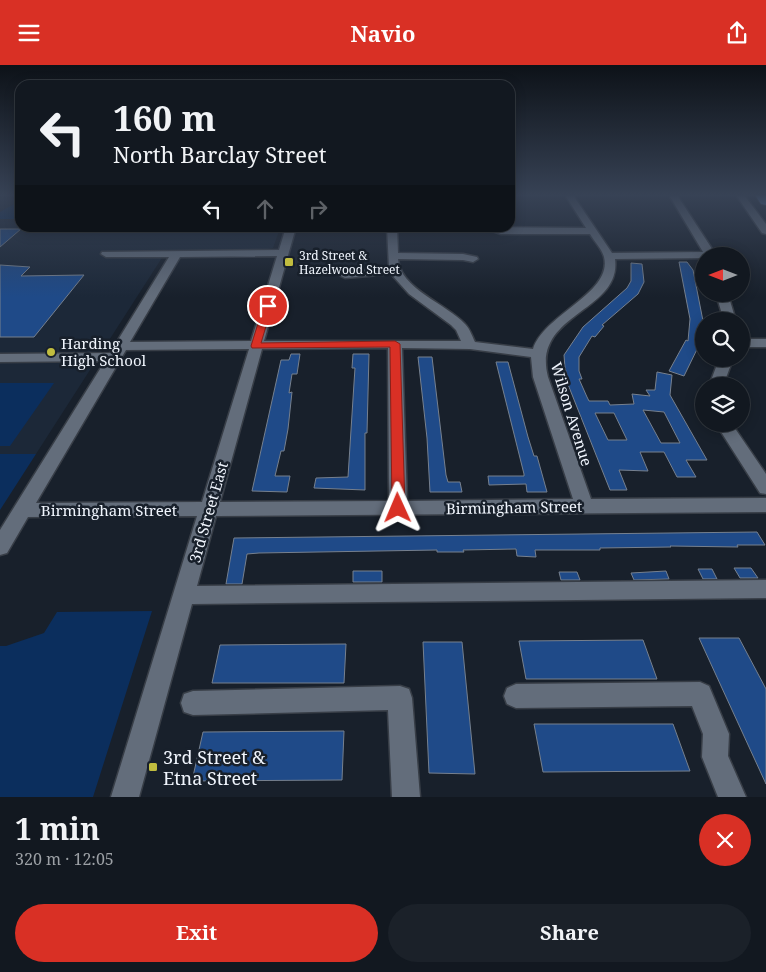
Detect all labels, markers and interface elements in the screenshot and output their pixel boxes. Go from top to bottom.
text: Navio [350,18,416,48]
icon: menu [15,19,43,47]
icon: share [723,19,751,47]
text: 160 m [113,94,216,141]
icon: left [30,100,95,165]
text: North Barclay Street [113,139,327,169]
icon: left [198,195,226,223]
icon: ahead [251,195,279,223]
icon: right [304,195,332,223]
place label: 3rd Street & Hazelwood Street [299,247,400,278]
north arrow [695,247,750,303]
map controls [695,247,750,432]
marker: 3rd Street & Hazelwood Street [283,256,295,268]
pin [247,285,289,327]
icon: arrive [254,292,282,320]
button: search [695,312,750,367]
place label: Harding High School [61,333,147,370]
marker: Harding High School [45,346,57,358]
street label: Wilson Avenue [547,360,597,468]
button: layers [695,377,750,432]
street label: 3rd Street East [184,459,232,565]
position arrow [371,481,423,533]
street label: Birmingham Street [446,496,582,518]
street label: Birmingham Street [41,500,177,520]
place label: 3rd Street & Etna Street [163,745,266,790]
marker: 3rd Street & Etna Street [147,761,159,773]
text: 1 min [15,808,100,849]
button: close [699,814,751,866]
text: 320 m · 12:05 [15,848,114,870]
button: Exit [15,904,378,962]
button: Share [388,904,751,962]

